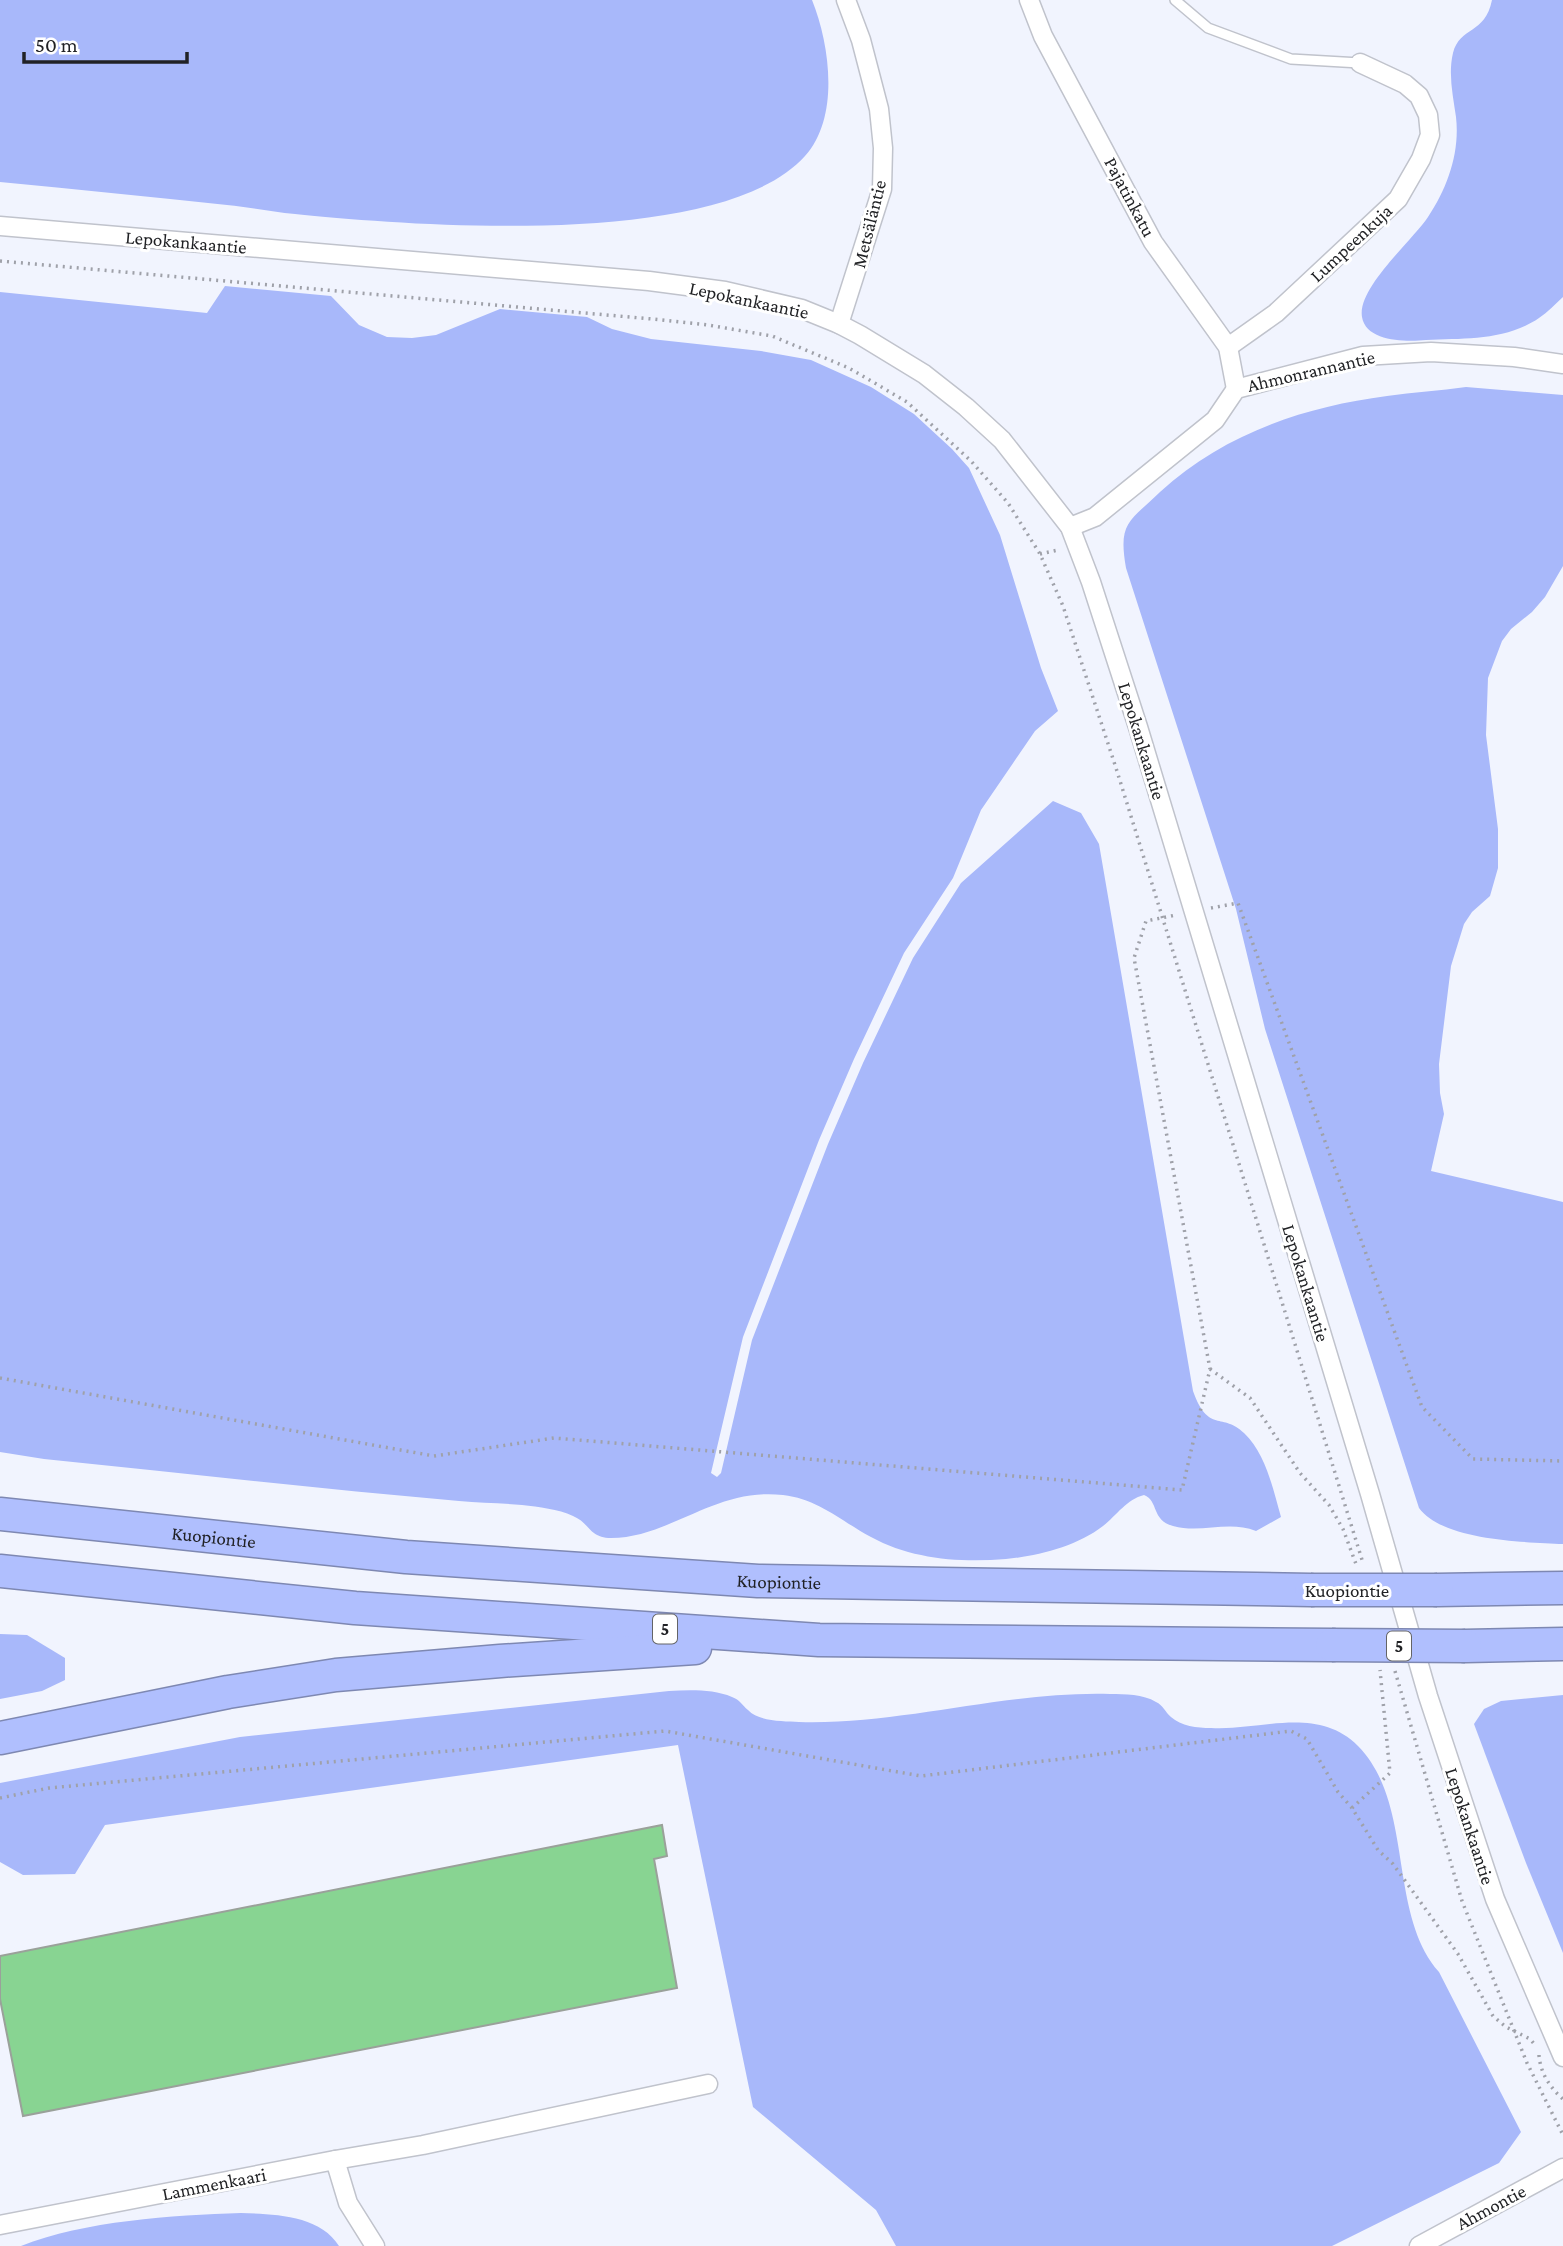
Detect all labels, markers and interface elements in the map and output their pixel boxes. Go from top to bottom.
scale bar [24,21,187,65]
text: 50 m [35,33,78,57]
street label: Pajatinkatu [1099,154,1160,241]
street label: Metsäläntie [848,178,890,270]
street label: Lumpeenkuja [1306,200,1397,287]
street label: Lepokankaantie [125,226,247,258]
street label: Lepokankaantie [687,277,811,323]
street label: Ahmonrannantie [1245,346,1377,396]
street label: Lepokankaantie [1114,680,1170,802]
street label: Lepokankaantie [1278,1222,1334,1344]
street label: Kuopiontie [171,1522,257,1552]
street label: Kuopiontie [736,1569,821,1593]
street label: Kuopiontie [1305,1580,1389,1601]
road number: 5 [653,1614,677,1644]
road number: 5 [1387,1632,1411,1660]
street label: Lepokankaantie [1441,1765,1499,1887]
street label: Lammenkaari [160,2164,268,2204]
street label: Ahmontie [1453,2180,1529,2234]

